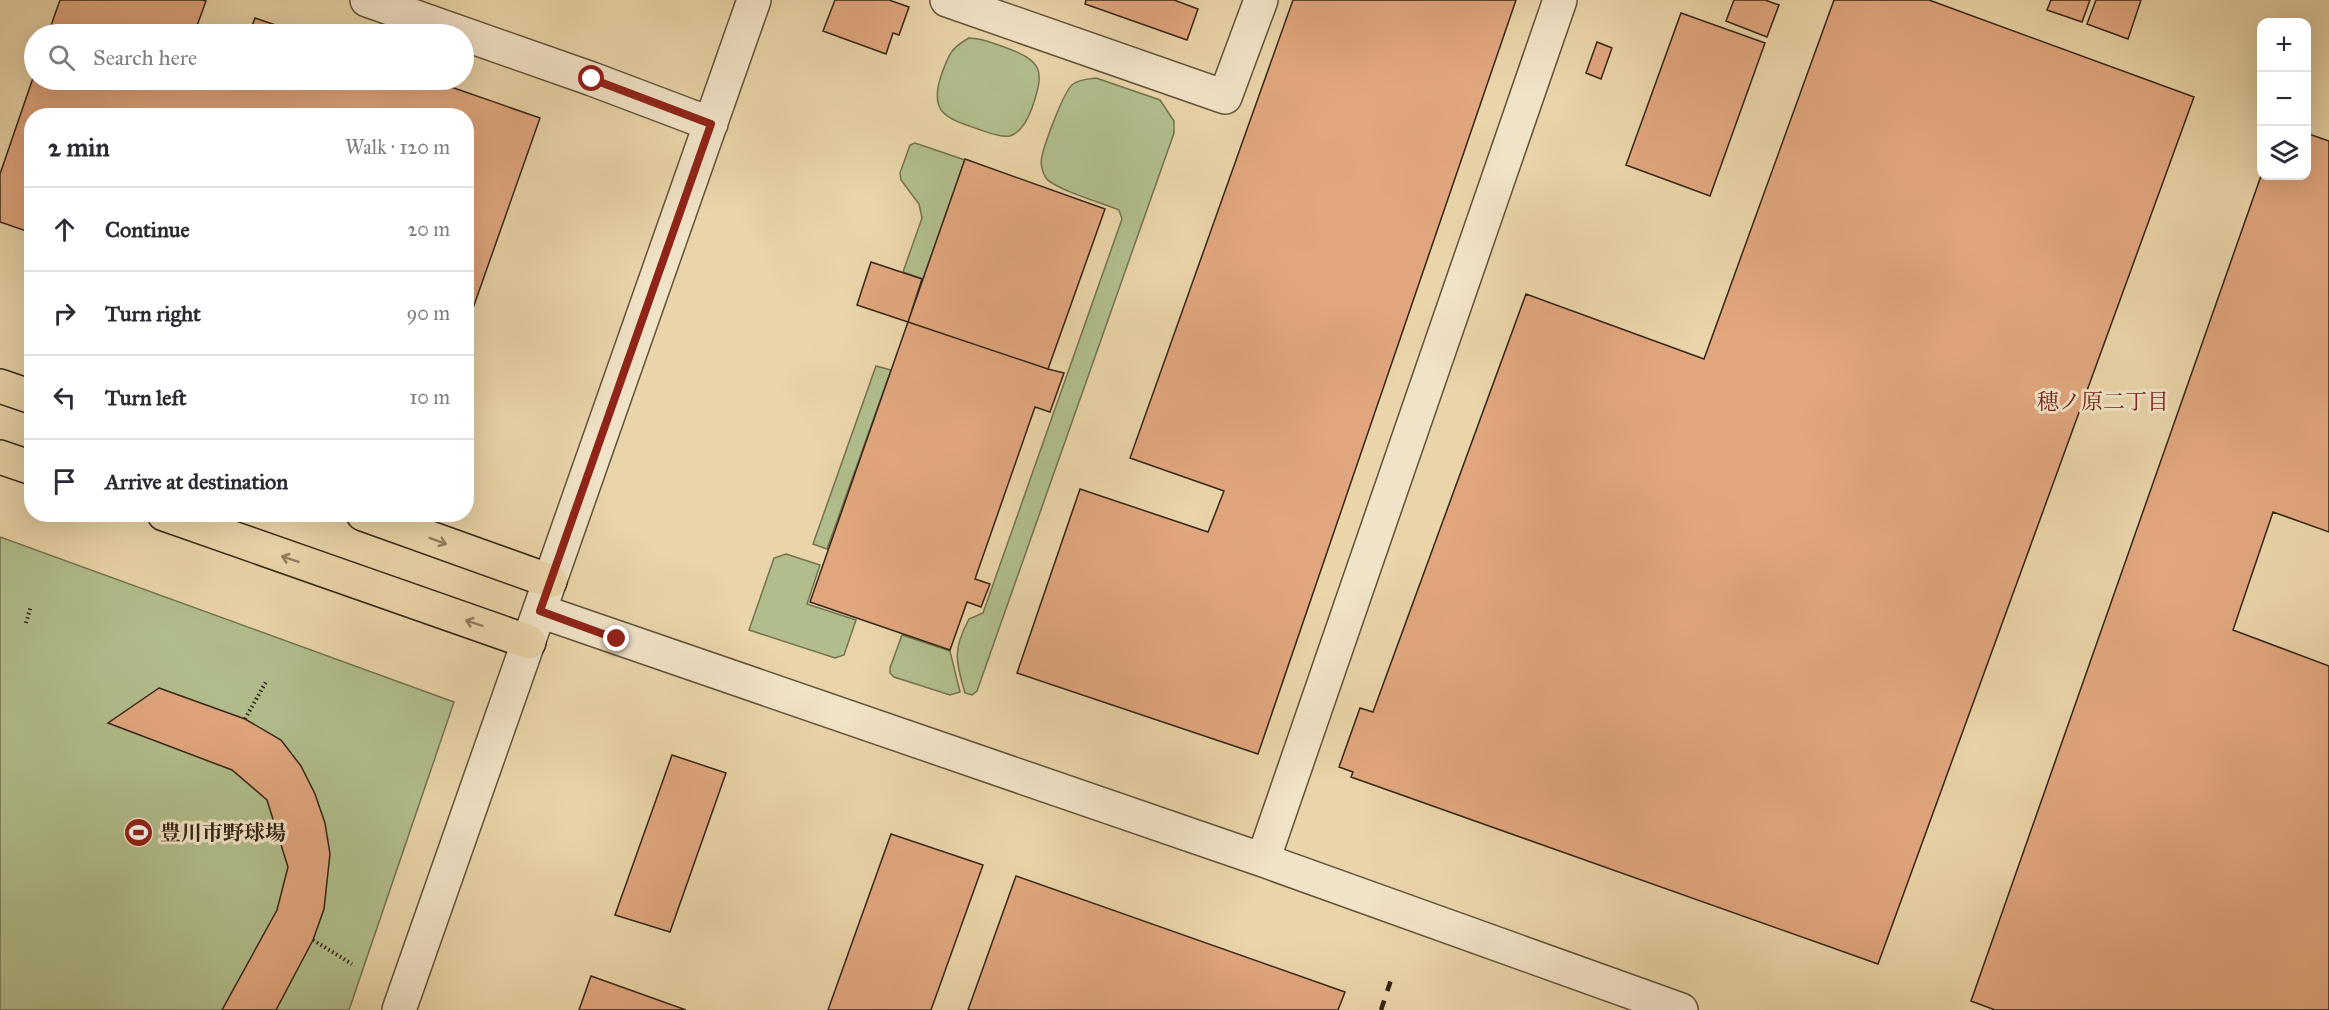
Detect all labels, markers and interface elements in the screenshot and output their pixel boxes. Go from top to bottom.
map controls [2257,18,2311,180]
button: + [2257,18,2311,72]
search box [24,24,474,90]
icon: search [45,41,78,74]
text: Search here [93,44,197,71]
route start [578,65,604,91]
button: − [2257,72,2311,126]
button: layers [2257,126,2311,180]
text: 2 min [48,131,109,163]
text: Walk · 120 m [345,135,450,159]
icon: ahead [48,213,81,246]
text: Continue [105,216,190,243]
text: 20 m [407,217,450,241]
icon: right [48,297,81,330]
text: Turn right [105,300,201,327]
text: 90 m [407,301,450,325]
icon: left [48,381,81,414]
text: Turn left [105,384,187,411]
text: 10 m [409,385,450,409]
district label: 穂ノ原二丁目 [2037,388,2169,415]
icon: arrive [48,465,81,498]
text: Arrive at destination [105,468,288,495]
one-way arrow [428,537,447,548]
one-way arrow [281,552,300,563]
one-way arrow [465,617,484,628]
route end [603,625,629,651]
sports icon: 豊川市野球場 [123,817,155,849]
place label: 豊川市野球場 [160,820,286,846]

